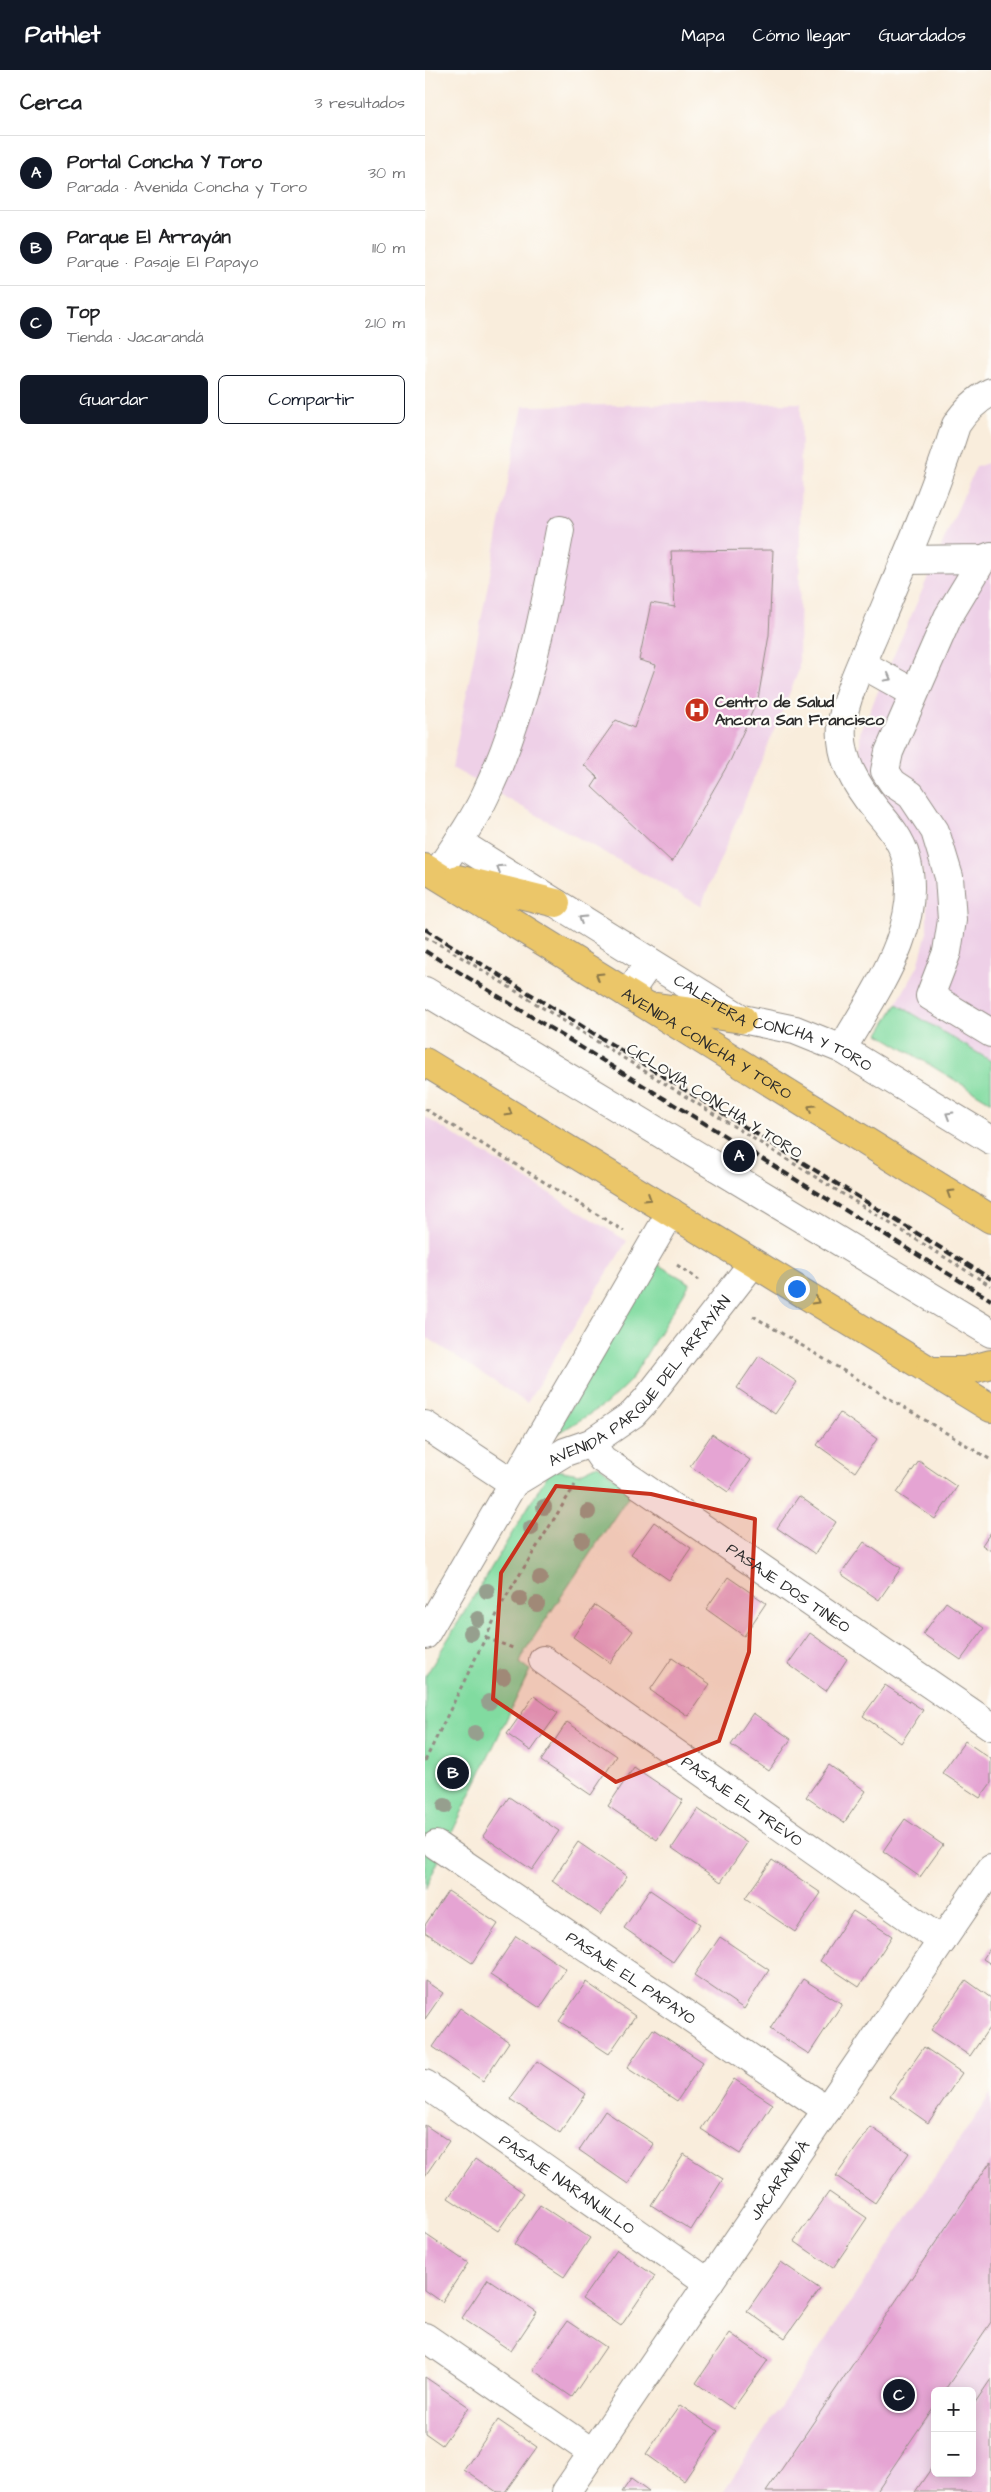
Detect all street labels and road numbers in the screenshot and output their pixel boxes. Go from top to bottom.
street label: CALETERA CONCHA Y TORO [669,969,877,1077]
street label: AVENIDA CONCHA Y TORO [617,983,796,1105]
street label: CICLOVÍA CONCHA Y TORO [624,1038,806,1162]
street label: AVENIDA PARQUE DEL ARRAYÁN [544,1291,736,1472]
street label: PASAJE DOS TINEO [722,1538,855,1639]
street label: PASAJE EL TREVO [677,1751,807,1852]
street label: PASAJE EL PAPAYO [562,1926,700,2030]
street label: PASAJE NARANJILLO [495,2129,639,2240]
street label: JACARANDÁ [745,2136,815,2225]

